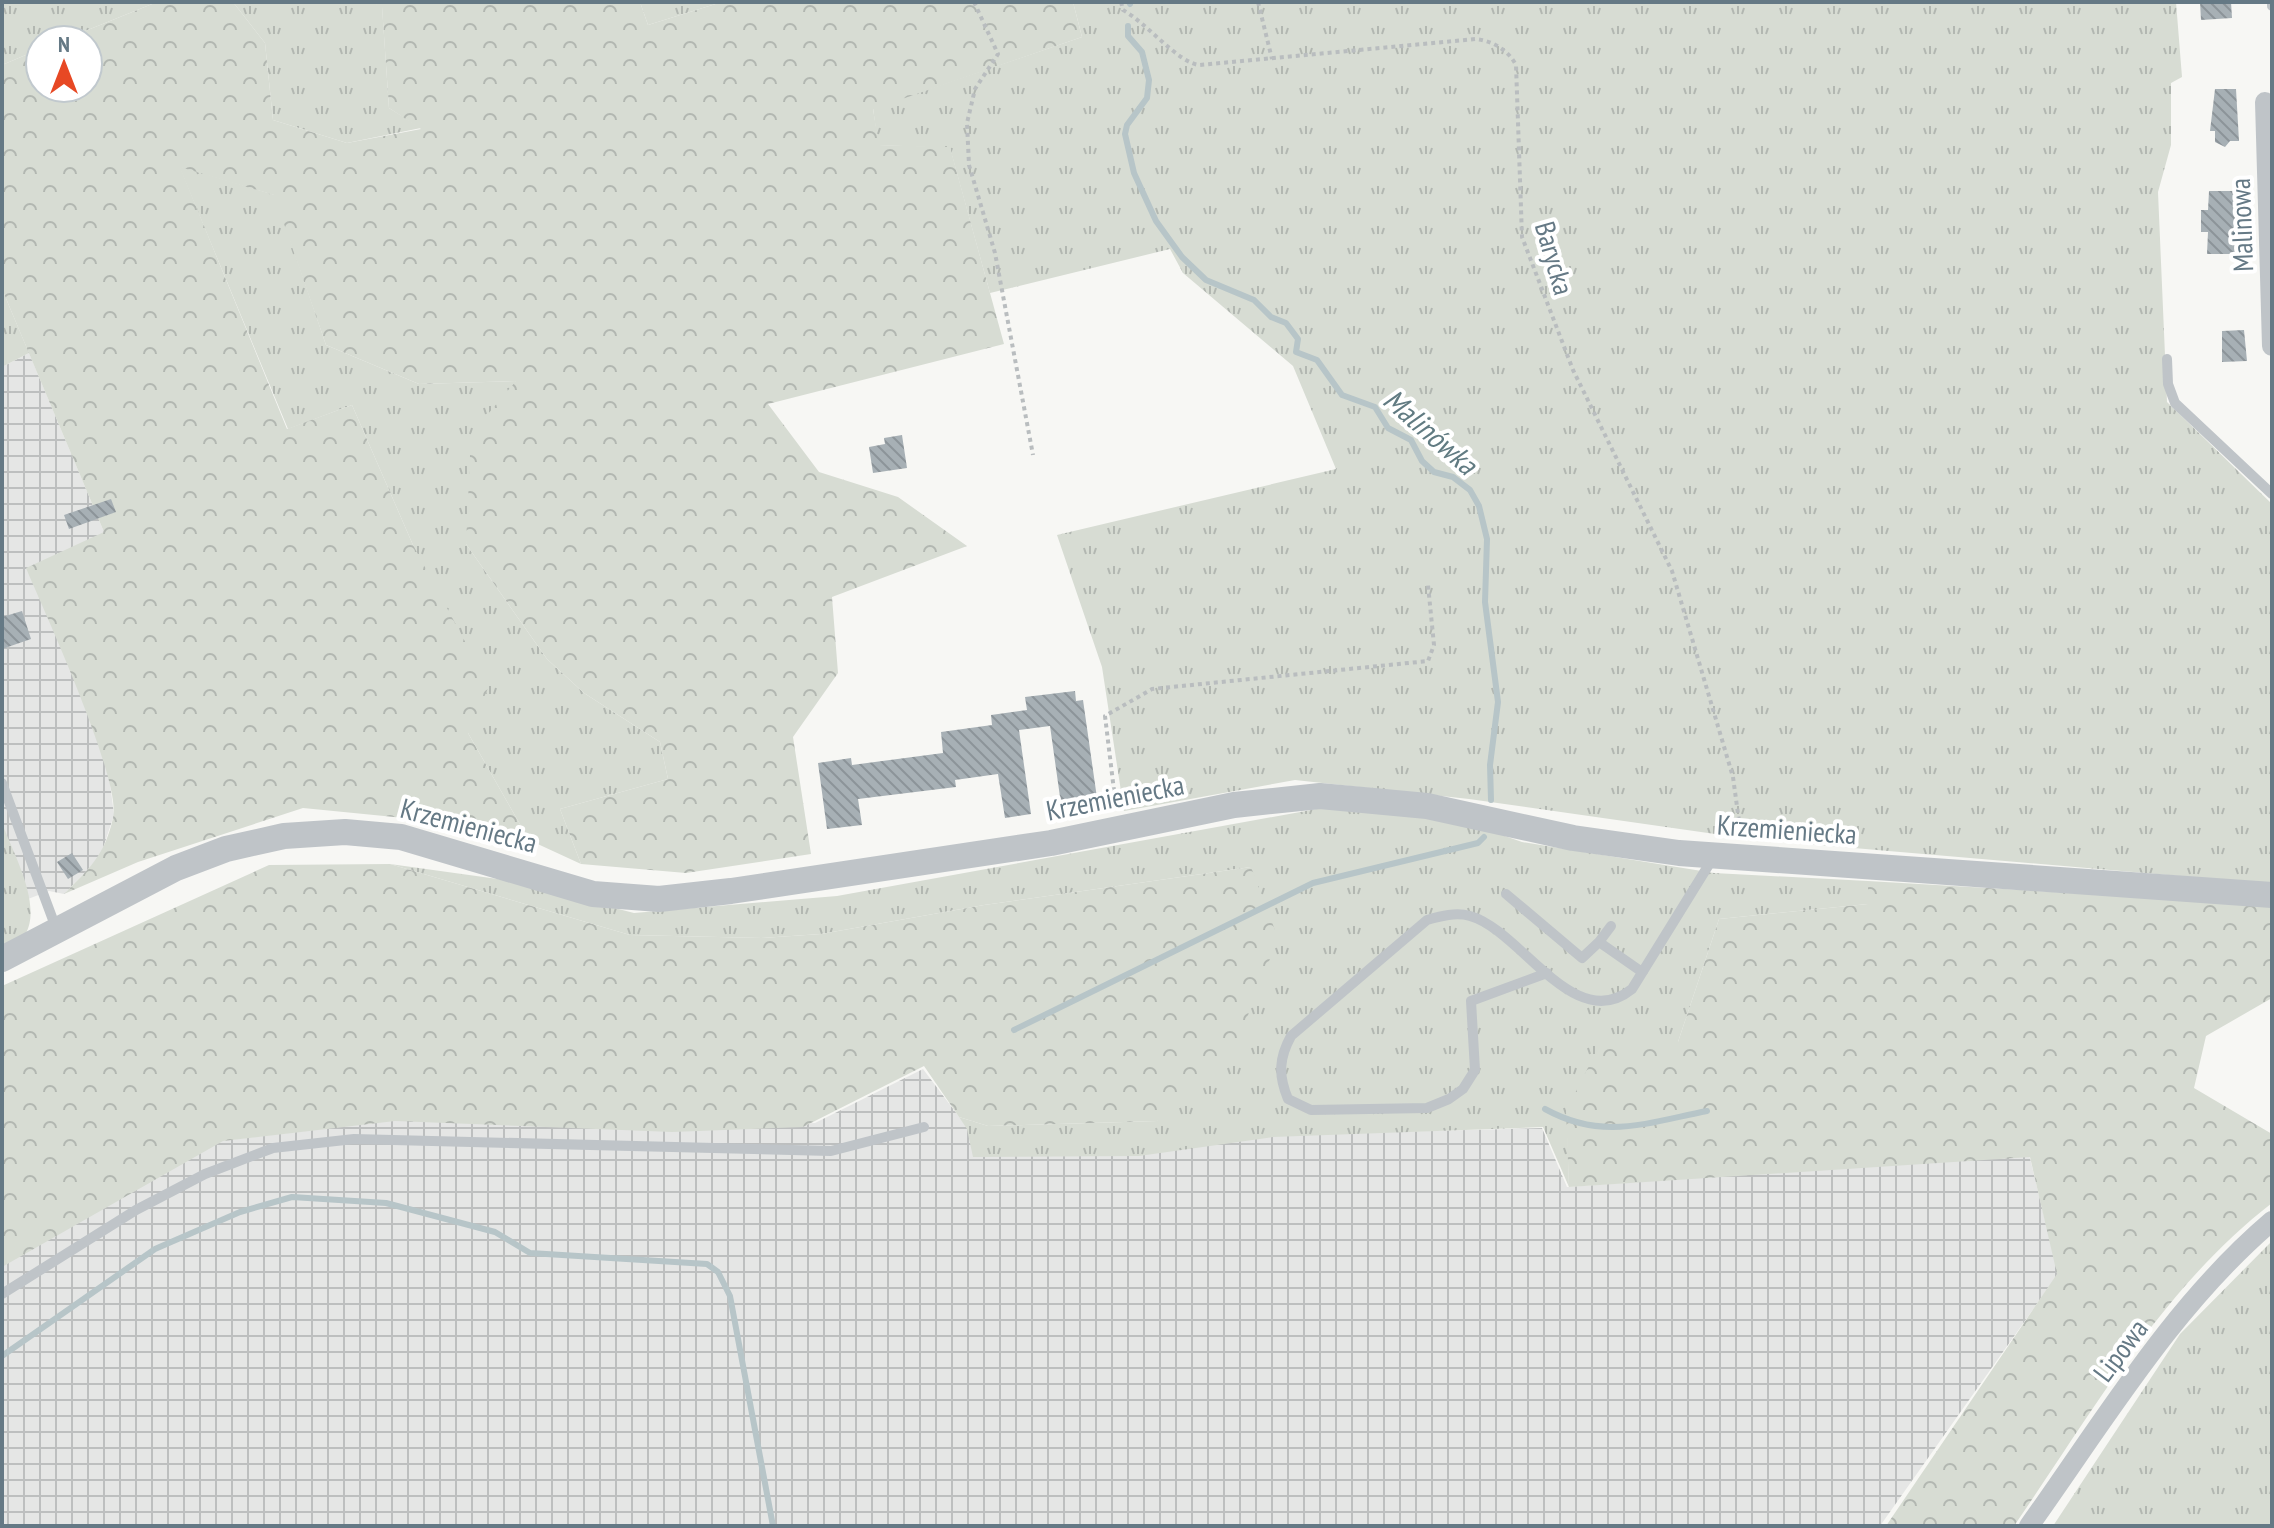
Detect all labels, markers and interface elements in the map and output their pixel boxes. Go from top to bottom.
north arrow [24,24,104,104]
text: N [58,30,70,58]
street label: Malinowa [2221,178,2261,272]
street label: Barycka [1527,217,1583,299]
water label: Malinówka [1376,380,1487,484]
street label: Krzemieniecka [1043,766,1187,828]
street label: Krzemieniecka [397,789,541,861]
street label: Krzemieniecka [1716,806,1858,852]
street label: Lipowa [2084,1311,2156,1389]

